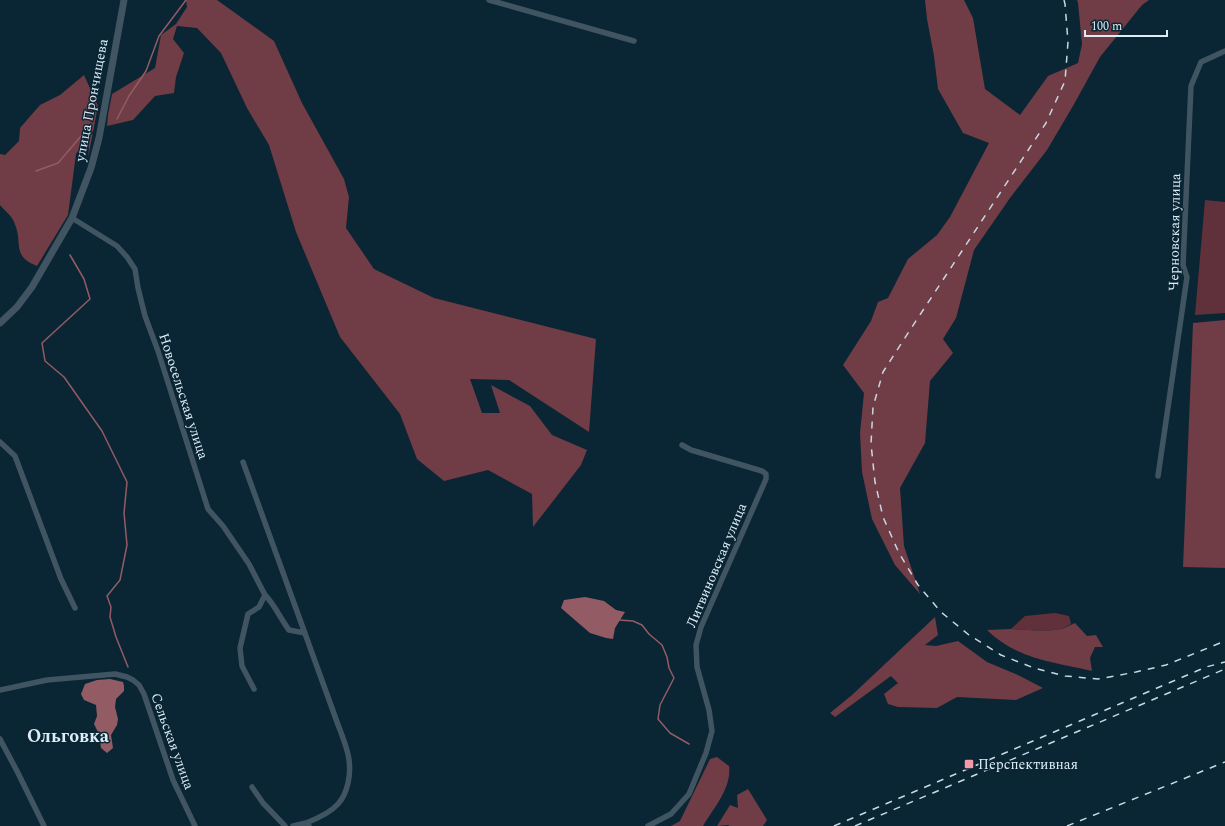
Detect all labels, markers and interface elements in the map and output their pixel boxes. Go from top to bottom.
scale bar [1085,12,1167,38]
text: 100 m [1091,17,1122,36]
street label: улица Прончищева [69,37,114,164]
street label: Черновская улица [1163,173,1186,291]
street label: Новосельская улица [153,330,214,462]
street label: Литвиновская улица [681,499,752,631]
street label: Сельская улица [145,690,200,793]
district label: Ольговка [27,723,110,750]
place label: Перспективная [978,754,1078,775]
marker: Перспективная [963,758,975,770]

